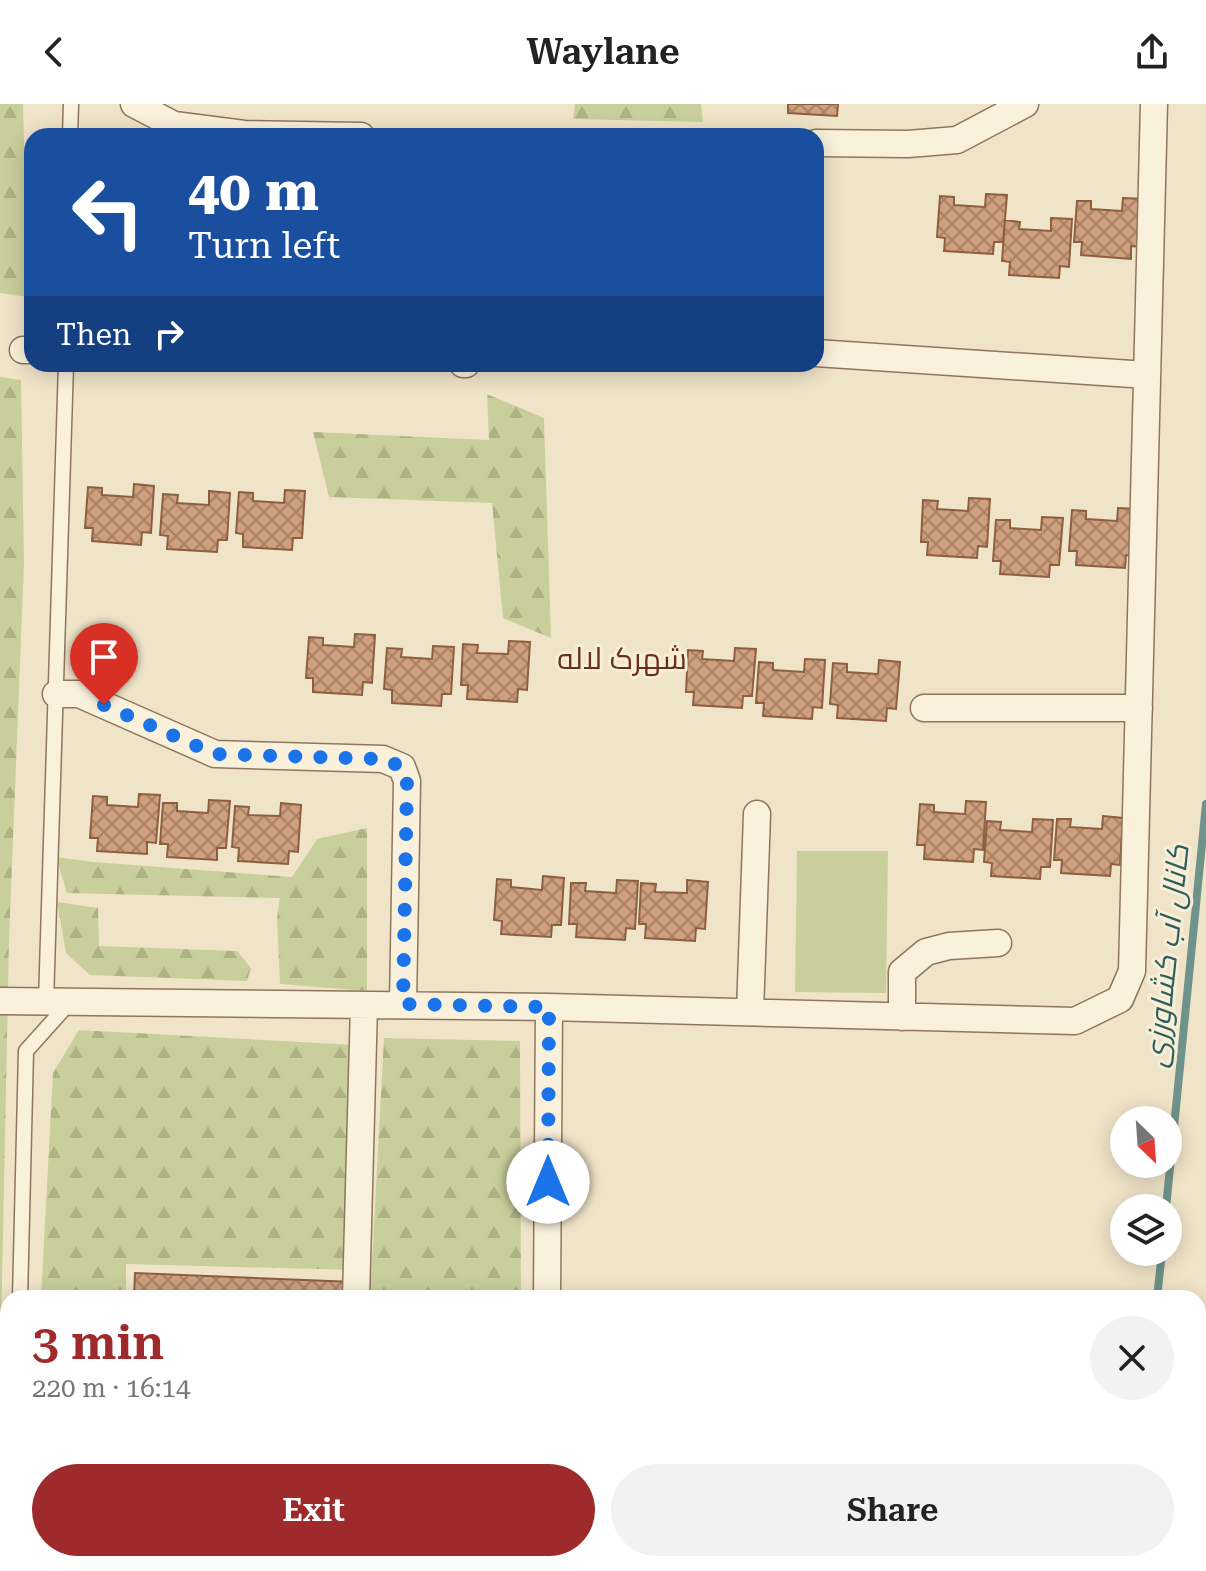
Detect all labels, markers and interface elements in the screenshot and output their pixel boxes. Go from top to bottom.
icon: back [32,30,76,74]
icon: share [1130,30,1174,74]
text: Waylane [526,31,680,73]
text: 40 m [188,158,319,224]
icon: left [56,160,160,264]
text: Turn left [188,225,340,267]
icon: right [147,312,191,356]
text: Then [56,317,131,352]
pin [70,623,138,705]
icon: arrive [82,635,126,679]
district label: شهرک لاله [557,641,687,677]
water label: کانال آب کشاورزی [1137,843,1197,1069]
north arrow [1110,1106,1182,1178]
map controls [1110,1106,1182,1266]
position arrow [506,1140,590,1224]
button: layers [1110,1194,1182,1266]
text: 3 min [32,1315,164,1371]
button: close [1090,1316,1174,1400]
text: 220 m · 16:14 [32,1373,191,1403]
button: Exit [32,1464,595,1556]
button: Share [611,1464,1174,1556]

